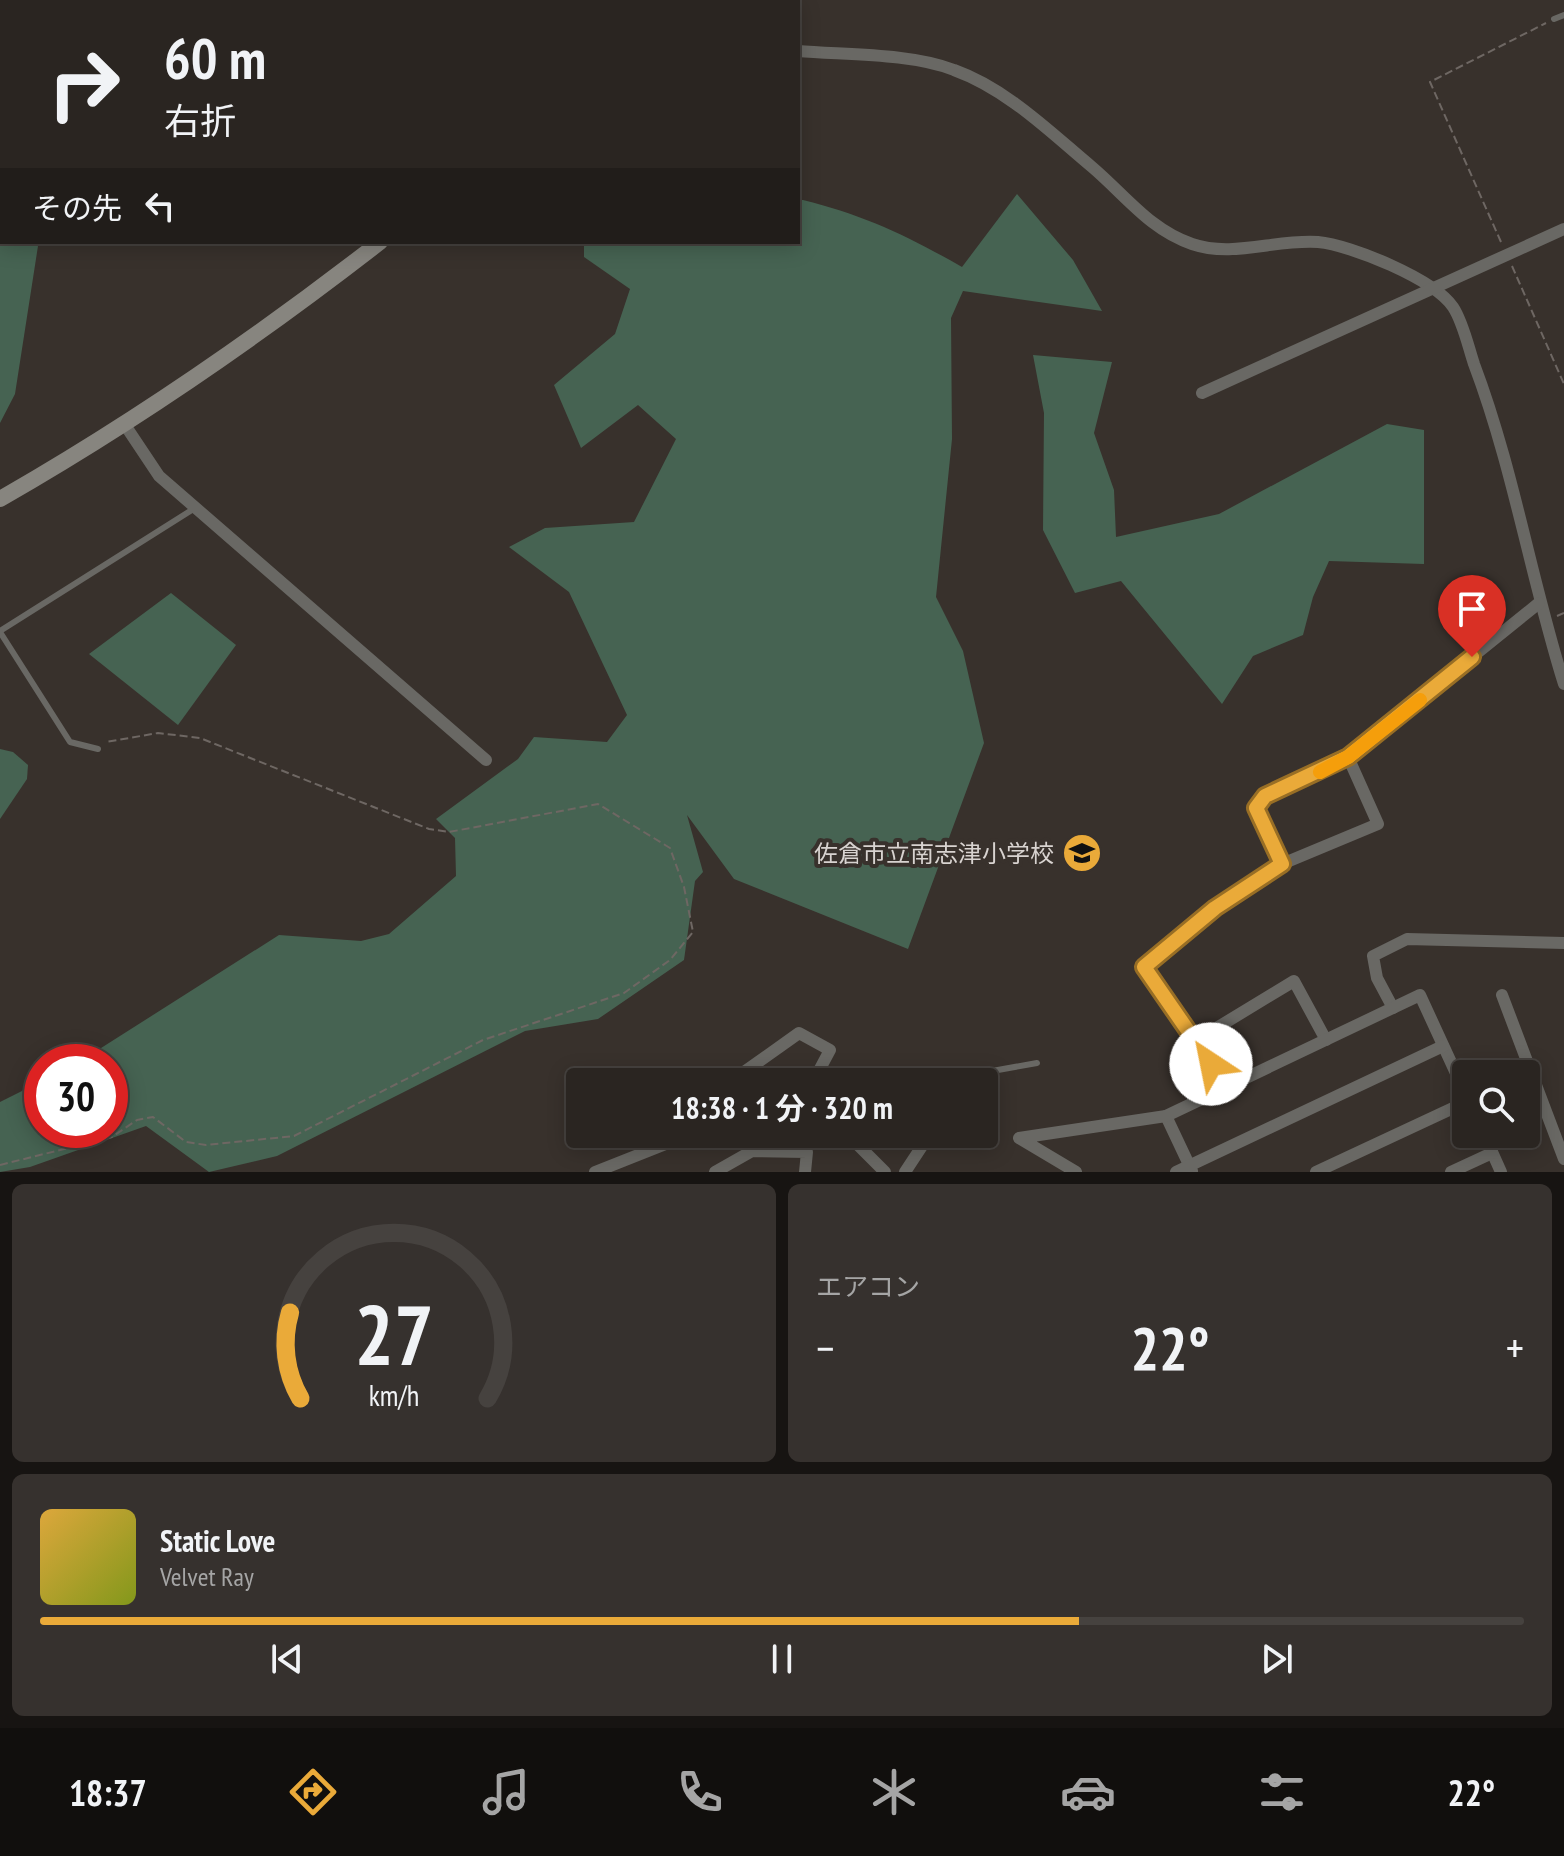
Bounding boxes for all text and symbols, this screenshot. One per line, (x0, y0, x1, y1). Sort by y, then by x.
text: 60 m (164, 22, 266, 94)
icon: right (32, 32, 136, 136)
text: 右折 (164, 97, 236, 144)
icon: left (138, 184, 182, 228)
text: その先 (32, 188, 122, 227)
pin (1438, 575, 1506, 657)
icon: arrive (1450, 587, 1494, 631)
school or university icon: 佐倉市立南志津小学校 (1061, 832, 1103, 874)
place label: 佐倉市立南志津小学校 (814, 838, 1054, 869)
position arrow (1169, 1022, 1253, 1106)
speed limit sign: 30 (24, 1044, 128, 1148)
map controls (1452, 1060, 1540, 1148)
button: search (1452, 1060, 1540, 1148)
text: 18:38 · 1 分 · 320 m (671, 1088, 893, 1127)
text: エアコン (816, 1270, 920, 1303)
text: 27 (354, 1280, 434, 1388)
text: 22° (1130, 1309, 1210, 1387)
text: − (816, 1319, 834, 1376)
text: + (1506, 1319, 1524, 1376)
text: km/h (369, 1377, 419, 1414)
text: Static Love (160, 1521, 275, 1560)
text: Velvet Ray (160, 1560, 254, 1593)
icon: previous (265, 1637, 309, 1681)
icon: pause (760, 1637, 804, 1681)
icon: next (1255, 1637, 1299, 1681)
icon: directions (285, 1764, 341, 1820)
icon: music (478, 1764, 534, 1820)
icon: phone (672, 1764, 728, 1820)
icon: climate (866, 1764, 922, 1820)
icon: car (1060, 1764, 1116, 1820)
icon: filters (1254, 1764, 1310, 1820)
text: 18:37 (69, 1769, 147, 1816)
text: 22° (1447, 1769, 1495, 1816)

